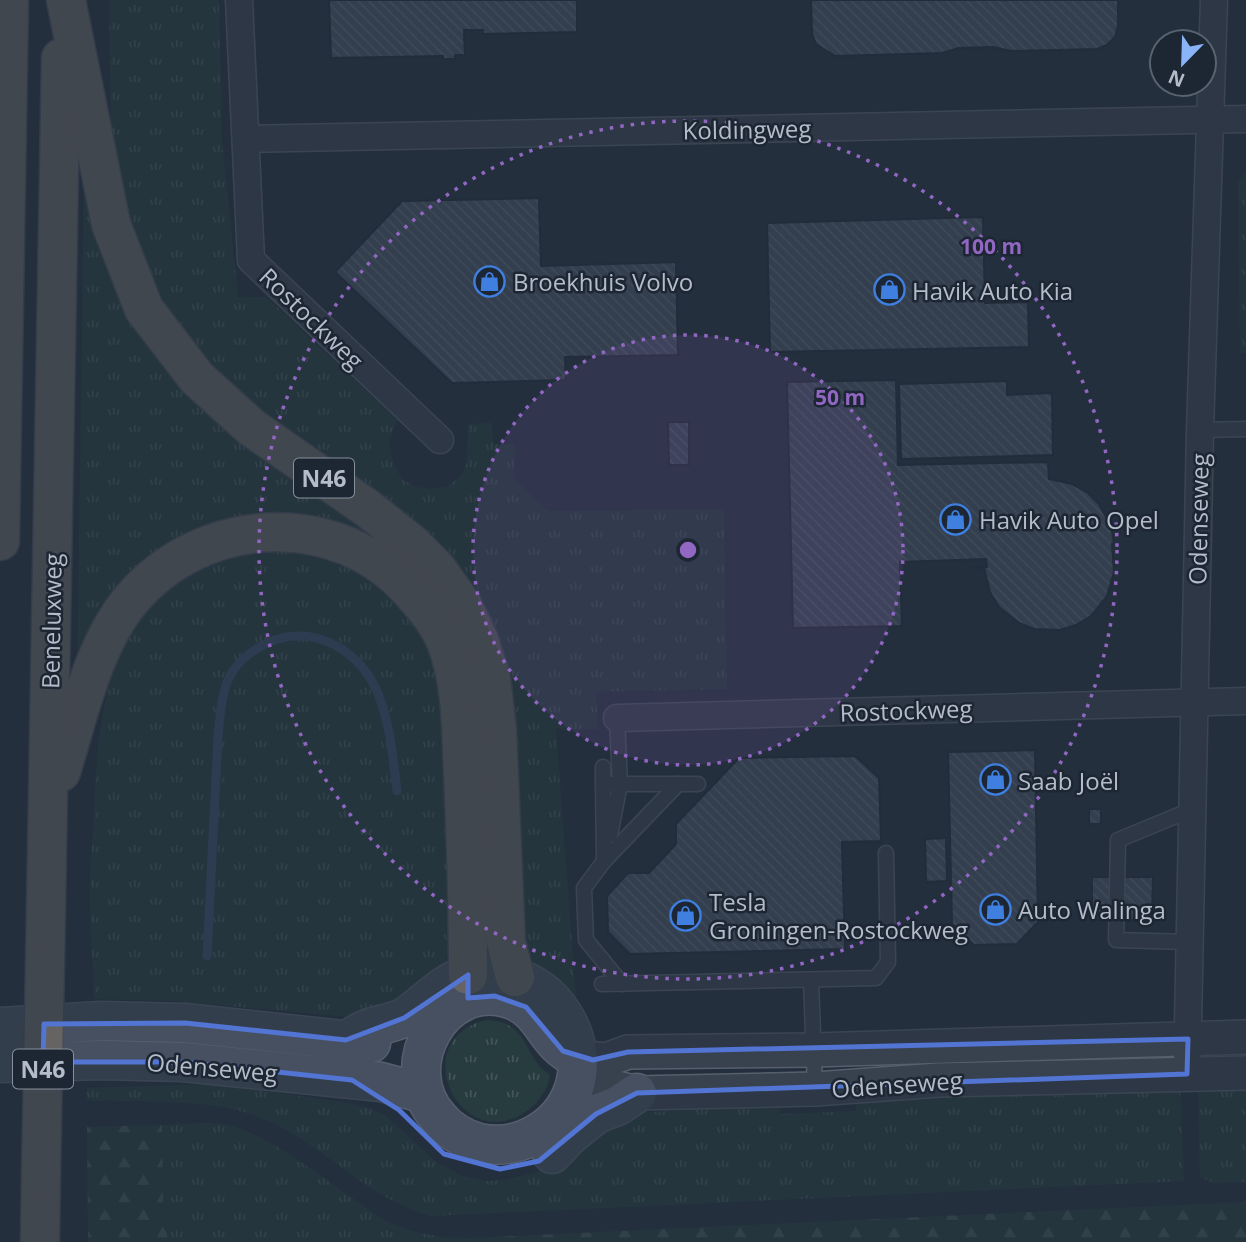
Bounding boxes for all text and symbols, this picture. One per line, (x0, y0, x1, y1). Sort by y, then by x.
north arrow (1148, 28, 1218, 98)
text: N (1164, 64, 1189, 94)
street label: Koldingweg (682, 111, 812, 147)
text: 100 m (960, 232, 1022, 260)
street label: Rostockweg (253, 260, 371, 376)
shop icon: Broekhuis Volvo (473, 264, 507, 298)
place label: Broekhuis Volvo (513, 265, 693, 298)
shop icon: Havik Auto Kia (872, 273, 906, 307)
place label: Havik Auto Kia (912, 274, 1073, 307)
text: 50 m (815, 383, 865, 411)
street label: Odenseweg (1180, 453, 1216, 585)
road number: N46 (294, 458, 354, 498)
shop icon: Havik Auto Opel (939, 502, 973, 536)
place label: Havik Auto Opel (979, 503, 1159, 536)
centre of rings (676, 538, 700, 562)
street label: Beneluxweg (33, 553, 69, 689)
street label: Rostockweg (839, 691, 973, 729)
shop icon: Saab Joël (978, 763, 1012, 797)
place label: Saab Joël (1018, 764, 1119, 797)
place label: Tesla Groningen-Rostockweg (709, 885, 968, 946)
shop icon: Auto Walinga (978, 892, 1012, 926)
place label: Auto Walinga (1018, 893, 1166, 926)
shop icon: Tesla Groningen-Rostockweg (669, 898, 703, 932)
street label: Odenseweg (145, 1045, 279, 1089)
road number: N46 (13, 1050, 73, 1088)
street label: Odenseweg (830, 1063, 964, 1105)

